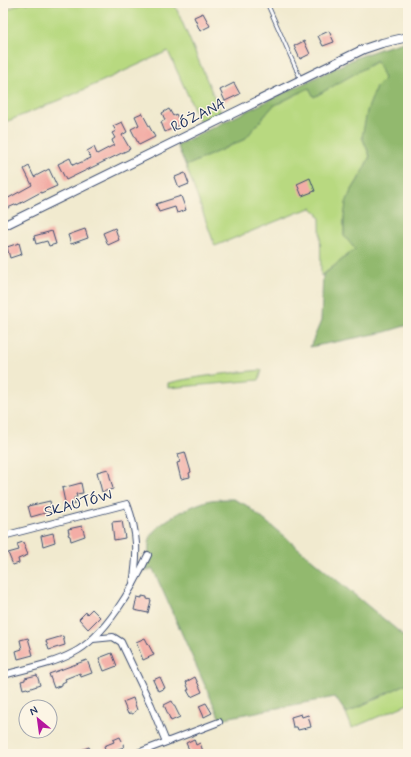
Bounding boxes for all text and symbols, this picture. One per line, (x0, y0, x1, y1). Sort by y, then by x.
street label: RÓŻANA (168, 94, 229, 138)
street label: SKAUTÓW (42, 485, 114, 523)
north arrow (18, 699, 58, 739)
text: N (27, 703, 40, 719)

